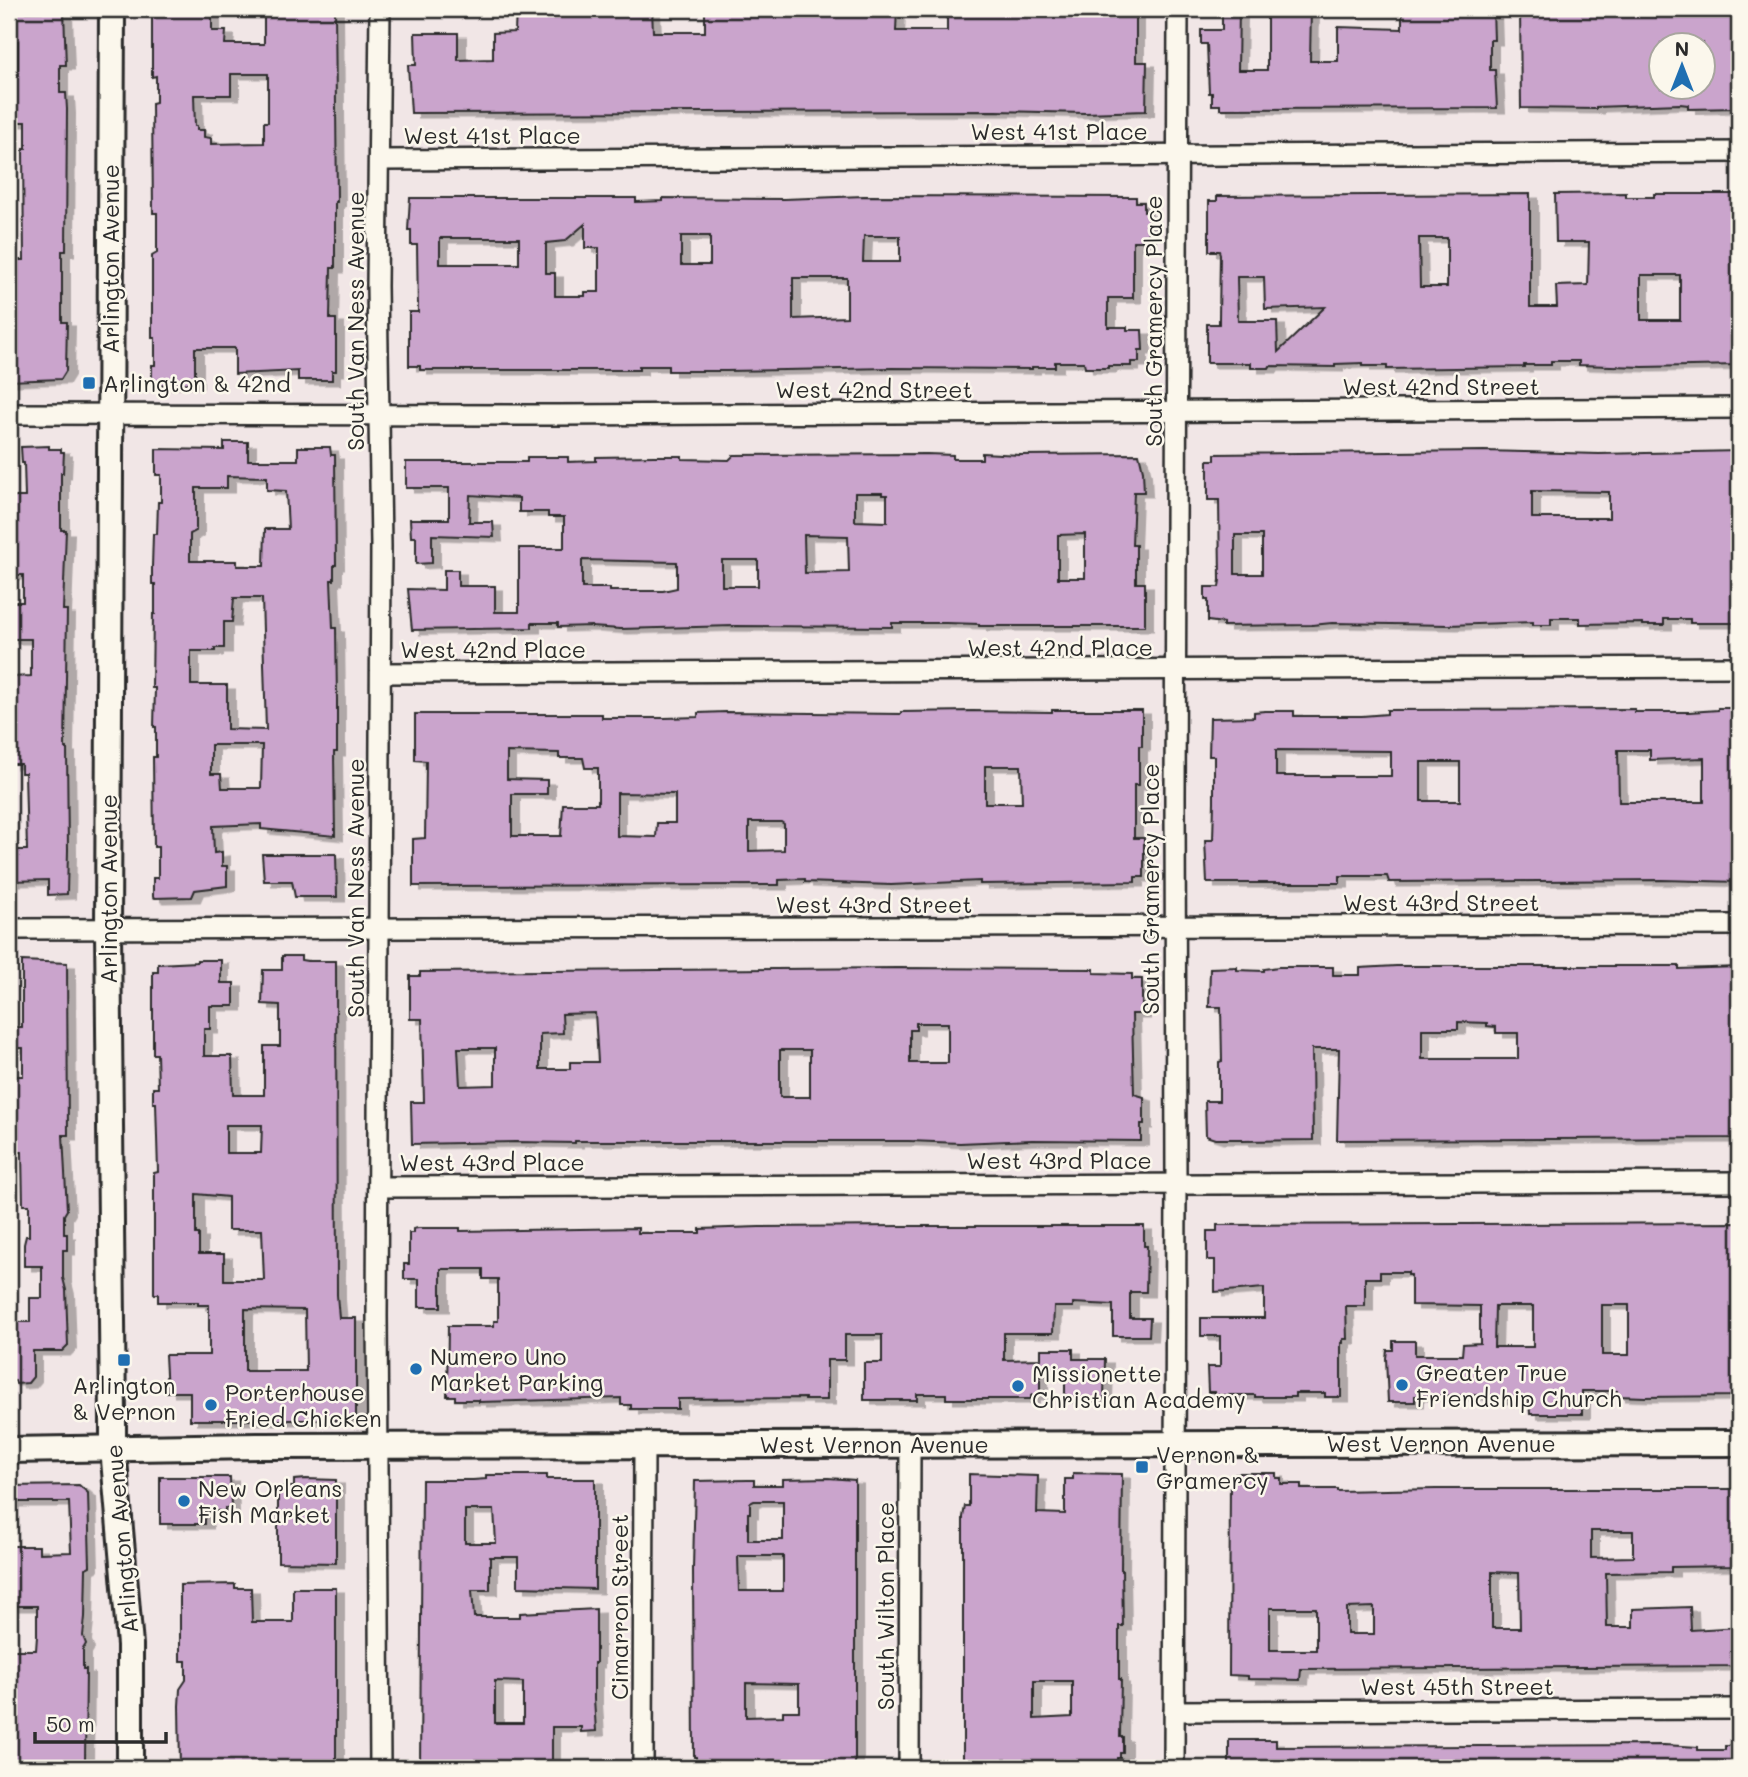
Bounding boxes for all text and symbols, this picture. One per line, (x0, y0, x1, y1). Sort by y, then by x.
north arrow (1646, 32, 1716, 102)
text: N (1675, 36, 1689, 61)
street label: West 41st Place (970, 116, 1148, 146)
street label: West 41st Place (403, 120, 581, 150)
street label: Arlington Avenue (95, 164, 125, 354)
street label: South Van Ness Avenue (340, 191, 370, 451)
street label: South Gramercy Place (1138, 195, 1168, 447)
place label: Arlington & 42nd (103, 368, 291, 398)
street label: West 42nd Street (1342, 371, 1540, 401)
street label: West 42nd Street (775, 374, 973, 404)
marker: Arlington & 42nd (81, 375, 97, 391)
street label: West 42nd Place (967, 632, 1153, 662)
street label: West 42nd Place (400, 634, 586, 664)
street label: South Van Ness Avenue (340, 758, 370, 1018)
street label: South Gramercy Place (1135, 763, 1165, 1015)
street label: Arlington Avenue (93, 794, 123, 984)
street label: West 43rd Street (1343, 887, 1539, 917)
street label: West 43rd Street (776, 889, 972, 919)
street label: West 43rd Place (966, 1145, 1152, 1175)
street label: West 43rd Place (399, 1147, 585, 1177)
place label: Numero Uno Market Parking (430, 1341, 603, 1397)
marker: Arlington & Vernon (116, 1352, 132, 1368)
place label: Greater True Friendship Church (1416, 1357, 1622, 1413)
place label: Missionette Christian Academy (1032, 1358, 1246, 1414)
marker: Numero Uno Market Parking (408, 1361, 424, 1377)
place label: Arlington & Vernon (72, 1370, 176, 1426)
place label: Porterhouse Fried Chicken (225, 1377, 382, 1433)
marker: Greater True Friendship Church (1394, 1377, 1410, 1393)
marker: Missionette Christian Academy (1010, 1378, 1026, 1394)
marker: Porterhouse Fried Chicken (203, 1397, 219, 1413)
street label: West Vernon Avenue (1326, 1428, 1556, 1458)
street label: West Vernon Avenue (759, 1429, 989, 1459)
place label: Vernon & Gramercy (1156, 1439, 1269, 1495)
street label: Arlington Avenue (98, 1443, 144, 1635)
marker: Vernon & Gramercy (1134, 1459, 1150, 1475)
place label: New Orleans Fish Market (198, 1473, 342, 1529)
marker: New Orleans Fish Market (176, 1493, 192, 1509)
street label: South Wilton Place (870, 1502, 900, 1710)
street label: Cimarron Street (604, 1514, 634, 1700)
street label: West 45th Street (1360, 1671, 1554, 1701)
scale bar (35, 1700, 166, 1744)
text: 50 m (46, 1710, 95, 1737)

